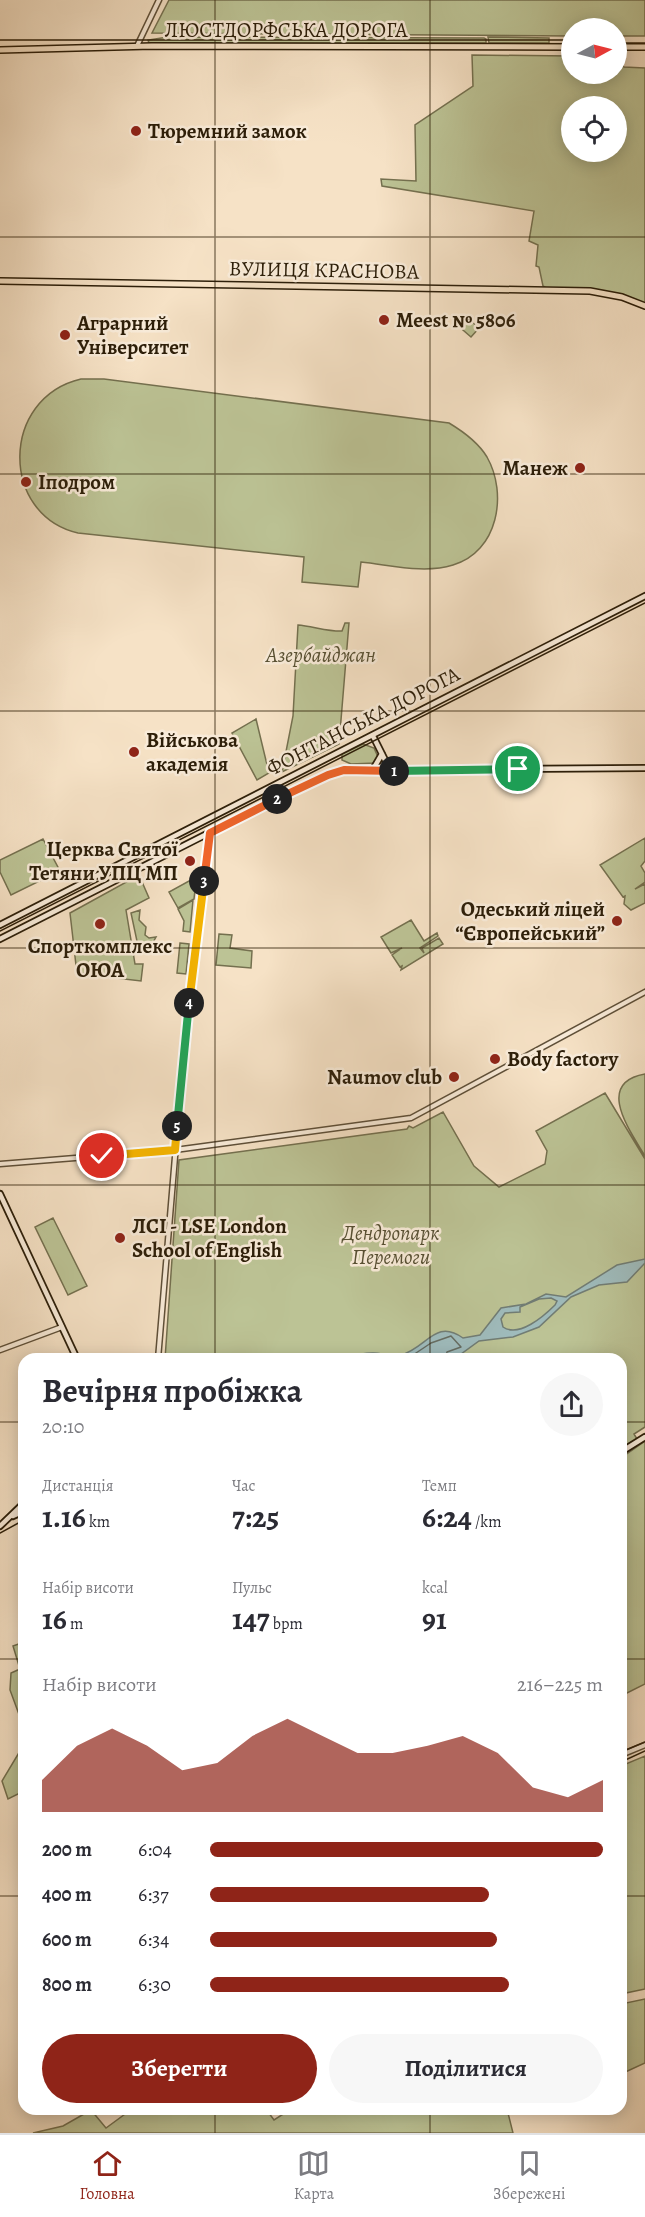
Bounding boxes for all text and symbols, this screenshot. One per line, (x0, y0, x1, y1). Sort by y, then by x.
street label: ЛЮСТДОРФСЬКА ДОРОГА (165, 16, 408, 44)
north arrow (561, 18, 627, 84)
map controls (561, 18, 627, 162)
button: locate (561, 96, 627, 162)
place label: Тюремний замок (148, 117, 307, 145)
marker: Тюремний замок (129, 124, 143, 138)
street label: ВУЛИЦЯ КРАСНОВА (229, 254, 420, 286)
place label: Meest № 5806 (396, 306, 516, 334)
place label: Аграрний Університет (76, 309, 189, 361)
marker: Meest № 5806 (377, 313, 391, 327)
marker: Аграрний Університет (58, 328, 72, 342)
place label: Манеж (502, 454, 568, 482)
marker: Манеж (573, 461, 587, 475)
place label: Іподром (38, 468, 115, 496)
marker: Іподром (19, 475, 33, 489)
park label: Азербайджан (265, 641, 376, 669)
street label: ФОНТАНСЬКА ДОРОГА (262, 660, 465, 782)
place label: Військова академія (146, 726, 238, 778)
pin (492, 743, 543, 794)
marker: Військова академія (127, 745, 141, 759)
icon: arrive (501, 752, 534, 785)
pin: 1 (379, 756, 409, 786)
text: 1 (391, 760, 397, 782)
pin: 2 (262, 784, 292, 814)
text: 2 (273, 788, 281, 810)
place label: Церква Святої Тетяни УПЦ МП (29, 835, 179, 887)
marker: Церква Святої Тетяни УПЦ МП (183, 854, 197, 868)
pin: 3 (189, 866, 219, 896)
text: 3 (201, 870, 207, 892)
place label: Одеський ліцей “Європейський” (455, 895, 605, 947)
marker: Одеський ліцей “Європейський” (610, 914, 624, 928)
marker: Спорткомплекс ОЮА (93, 917, 107, 931)
place label: Спорткомплекс ОЮА (28, 932, 172, 984)
pin: 4 (174, 988, 204, 1018)
text: 4 (185, 992, 193, 1014)
place label: Body factory (507, 1045, 620, 1073)
marker: Body factory (488, 1052, 502, 1066)
place label: Naumov club (327, 1063, 442, 1091)
marker: Naumov club (447, 1070, 461, 1084)
pin: 5 (162, 1111, 192, 1141)
text: 5 (174, 1115, 180, 1137)
pin (76, 1130, 127, 1181)
icon: check (85, 1139, 118, 1172)
place label: ЛСІ - LSE London School of English (132, 1212, 287, 1264)
park label: Дендропарк Перемоги (340, 1219, 440, 1271)
marker: ЛСІ - LSE London School of English (113, 1231, 127, 1245)
text: Вечірня пробіжка (42, 1368, 302, 1413)
button: share (540, 1373, 603, 1436)
text: 20:10 (42, 1413, 84, 1440)
text: Дистанція (42, 1475, 113, 1497)
text: Час (232, 1475, 256, 1497)
text: Темп (422, 1475, 457, 1497)
text: 1.16 (42, 1497, 86, 1537)
text: 7:25 (232, 1497, 279, 1537)
text: 6:24 (422, 1497, 472, 1537)
text: km (86, 1511, 110, 1533)
text: /km (472, 1511, 501, 1533)
text: Набір висоти (42, 1577, 134, 1599)
text: Пульс (232, 1577, 272, 1599)
text: kcal (422, 1577, 448, 1599)
text: 16 (42, 1599, 67, 1639)
text: 147 (232, 1599, 270, 1639)
text: 91 (422, 1599, 447, 1639)
text: m (67, 1613, 83, 1635)
text: bpm (270, 1613, 303, 1635)
text: Набір висоти (42, 1671, 157, 1698)
text: 216–225 m (517, 1671, 603, 1698)
text: 200 m (42, 1836, 92, 1863)
text: 6:04 (138, 1836, 172, 1863)
text: 400 m (42, 1881, 92, 1908)
text: 6:37 (138, 1881, 169, 1908)
text: 600 m (42, 1926, 92, 1953)
text: 6:34 (138, 1926, 169, 1953)
text: 800 m (42, 1971, 92, 1998)
text: 6:30 (138, 1971, 171, 1998)
button: Зберегти (42, 2034, 317, 2103)
button: Поділитися (329, 2034, 603, 2103)
tab: Головна (80, 2147, 135, 2205)
tab: Карта (294, 2147, 334, 2205)
tab: Збережені (493, 2147, 565, 2205)

